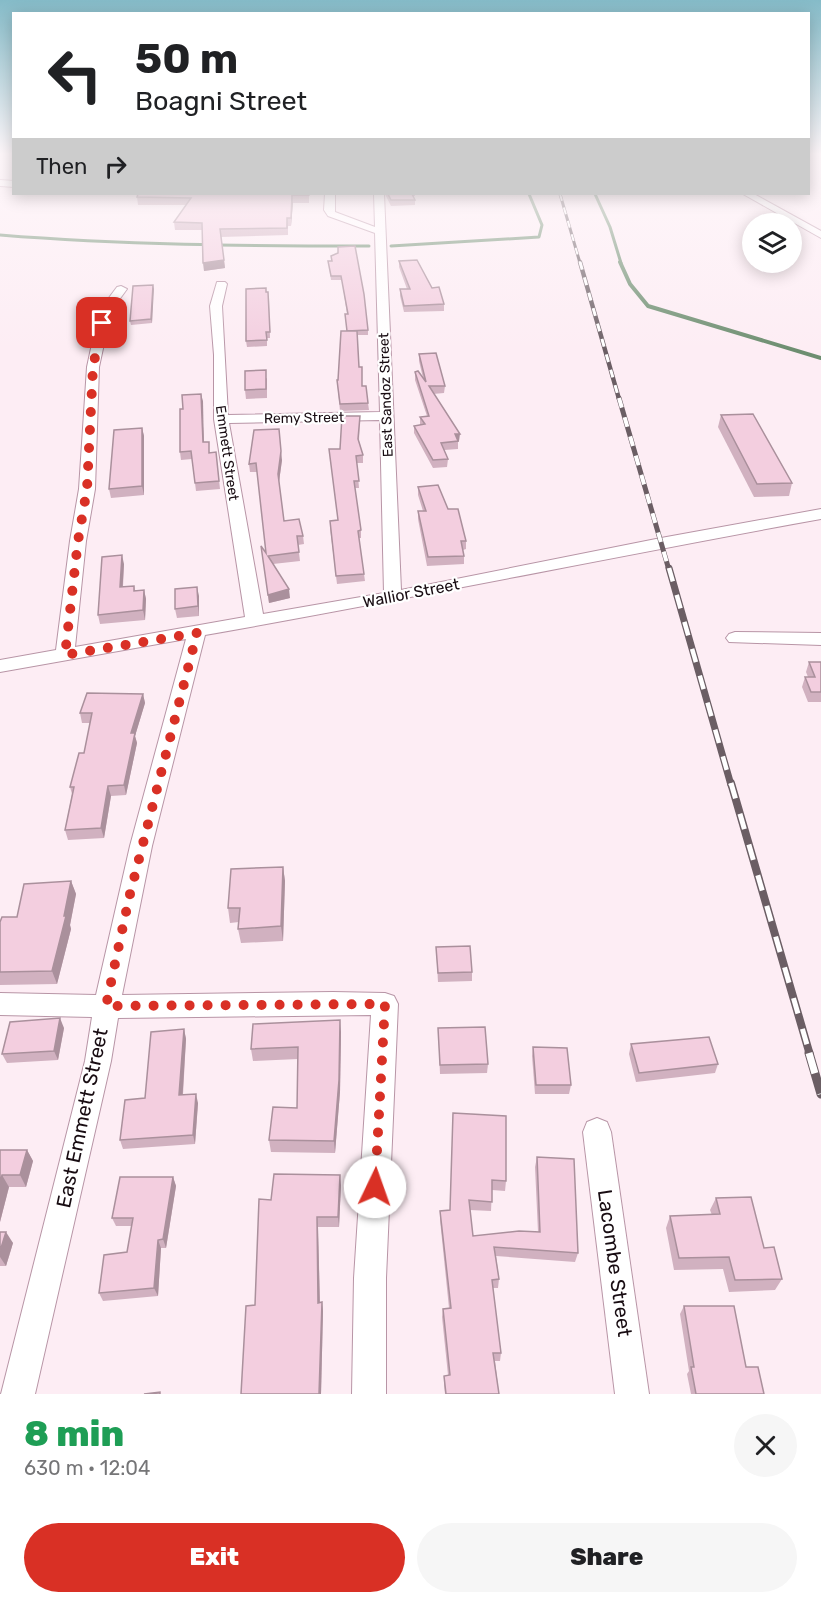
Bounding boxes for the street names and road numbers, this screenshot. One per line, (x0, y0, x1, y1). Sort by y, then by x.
street label: East Sandoz Street (375, 332, 397, 458)
street label: Emmett Street (212, 404, 242, 502)
street label: Remy Street (264, 409, 345, 427)
street label: Wallior Street (361, 574, 461, 612)
street label: East Emmett Street (51, 1026, 113, 1210)
street label: Lacombe Street (593, 1188, 637, 1338)

